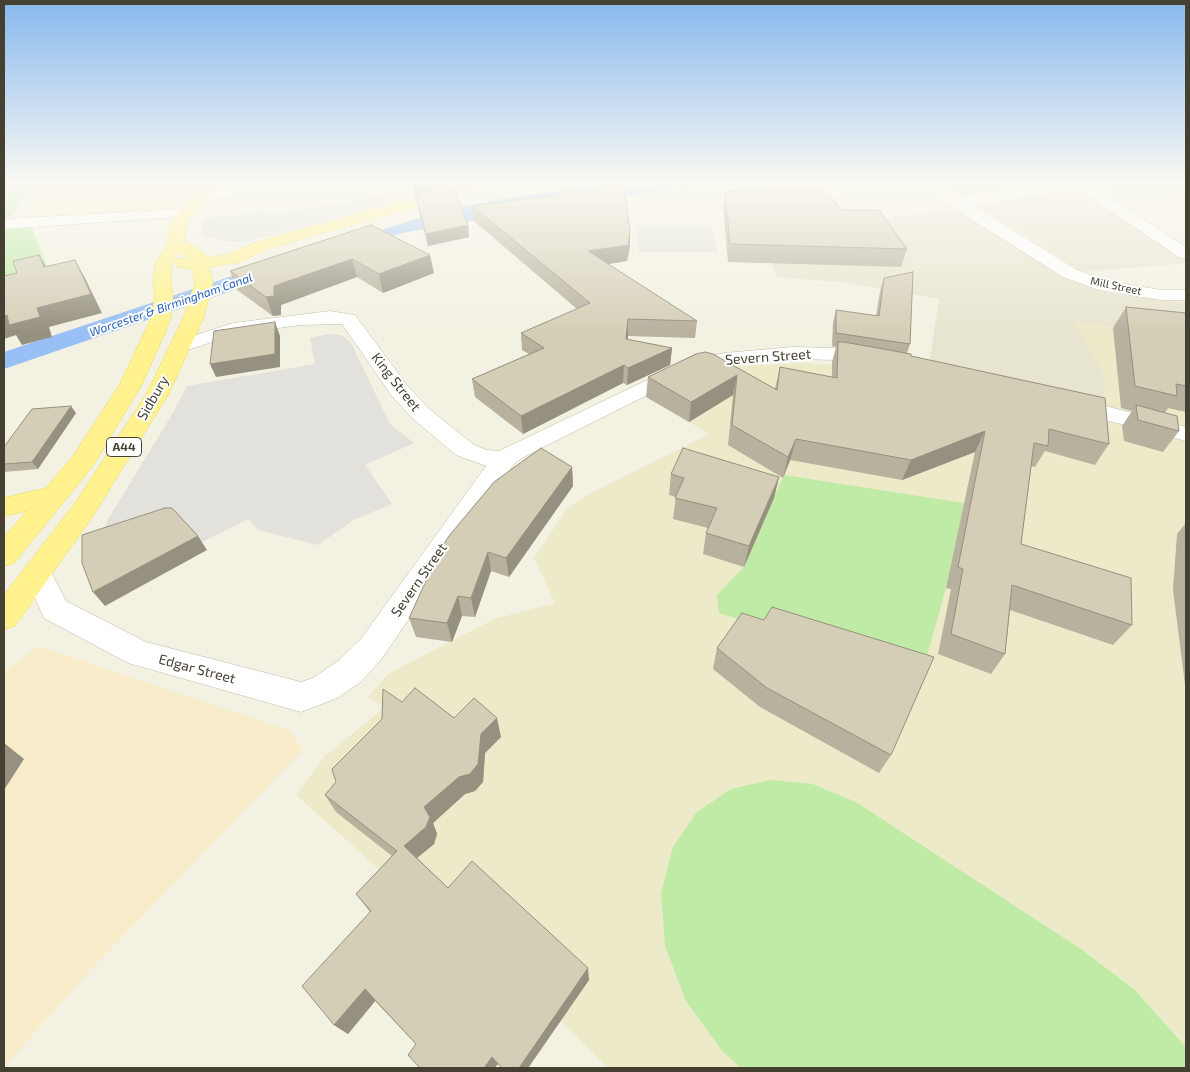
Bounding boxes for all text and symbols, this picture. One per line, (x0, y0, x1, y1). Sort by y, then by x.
water label: Worcester & Birmingham Canal (88, 270, 254, 340)
street label: Mill Street (1089, 274, 1143, 298)
street label: Severn Street (725, 346, 811, 368)
street label: King Street (368, 349, 424, 415)
street label: Sidbury (134, 373, 172, 423)
road number: A44 (106, 438, 142, 457)
street label: Severn Street (387, 540, 451, 620)
street label: Edgar Street (157, 651, 237, 687)

